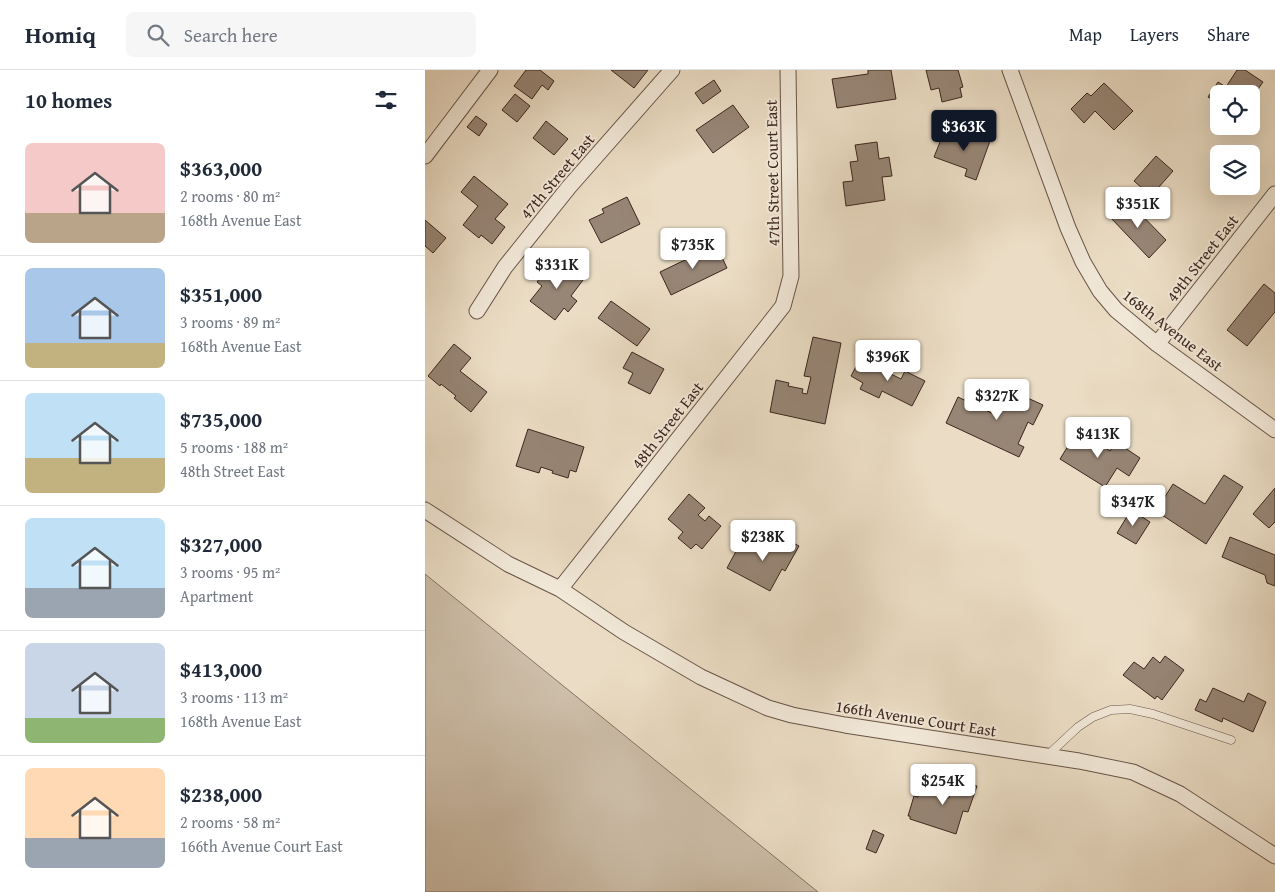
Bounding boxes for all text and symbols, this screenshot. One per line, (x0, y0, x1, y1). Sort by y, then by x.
search box (126, 12, 476, 57)
text: Homiq (25, 17, 96, 52)
icon: search (144, 21, 172, 49)
text: Search here (184, 21, 278, 49)
text: Map (1069, 21, 1102, 48)
text: Layers (1130, 21, 1179, 48)
text: Share (1207, 21, 1250, 48)
text: 10 homes (25, 85, 112, 116)
map controls (1210, 85, 1260, 195)
button: locate (1210, 85, 1260, 135)
icon: filters (372, 86, 400, 114)
street label: 47th Street Court East (759, 99, 785, 246)
pin: $363K (929, 109, 999, 152)
text: $363K (942, 114, 986, 138)
street label: 47th Street East (514, 128, 600, 224)
button: layers (1210, 145, 1260, 195)
text: $363,000 (180, 153, 262, 184)
icon: home (65, 163, 125, 223)
text: 2 rooms · 80 m² (180, 184, 280, 208)
pin: $351K (1103, 186, 1173, 229)
text: $351K (1116, 191, 1160, 215)
text: 168th Avenue East (180, 208, 302, 232)
street label: 49th Street East (1160, 209, 1244, 307)
pin: $735K (658, 228, 728, 270)
text: $735K (671, 232, 715, 256)
pin: $331K (522, 248, 592, 290)
text: $331K (535, 252, 579, 276)
text: $351,000 (180, 279, 262, 310)
street label: 168th Avenue East (1118, 283, 1229, 377)
icon: home (65, 288, 125, 348)
text: 3 rooms · 89 m² (180, 310, 280, 334)
text: 168th Avenue East (180, 334, 302, 358)
pin: $396K (853, 340, 923, 382)
text: $396K (866, 344, 910, 368)
street label: 48th Street East (625, 376, 709, 474)
pin: $327K (962, 378, 1032, 421)
text: $327K (975, 383, 1019, 407)
text: $735,000 (180, 404, 262, 435)
icon: home (65, 413, 125, 473)
pin: $413K (1063, 416, 1133, 459)
text: $413K (1076, 421, 1120, 445)
text: 5 rooms · 188 m² (180, 435, 288, 459)
text: 48th Street East (180, 459, 285, 483)
pin: $347K (1098, 484, 1168, 527)
text: $347K (1111, 489, 1155, 513)
pin: $238K (728, 520, 798, 562)
text: $238K (741, 524, 785, 548)
text: $327,000 (180, 529, 262, 560)
icon: home (65, 538, 125, 598)
text: 3 rooms · 95 m² (180, 560, 280, 584)
text: Apartment (180, 584, 253, 608)
text: $413,000 (180, 654, 262, 685)
icon: home (65, 663, 125, 723)
text: 3 rooms · 113 m² (180, 685, 288, 709)
street label: 166th Avenue Court East (834, 693, 999, 743)
text: 168th Avenue East (180, 709, 302, 733)
pin: $254K (908, 764, 978, 806)
text: $254K (921, 768, 965, 792)
text: $238,000 (180, 779, 262, 810)
icon: home (65, 788, 125, 848)
text: 2 rooms · 58 m² (180, 810, 280, 834)
text: 166th Avenue Court East (180, 834, 343, 858)

